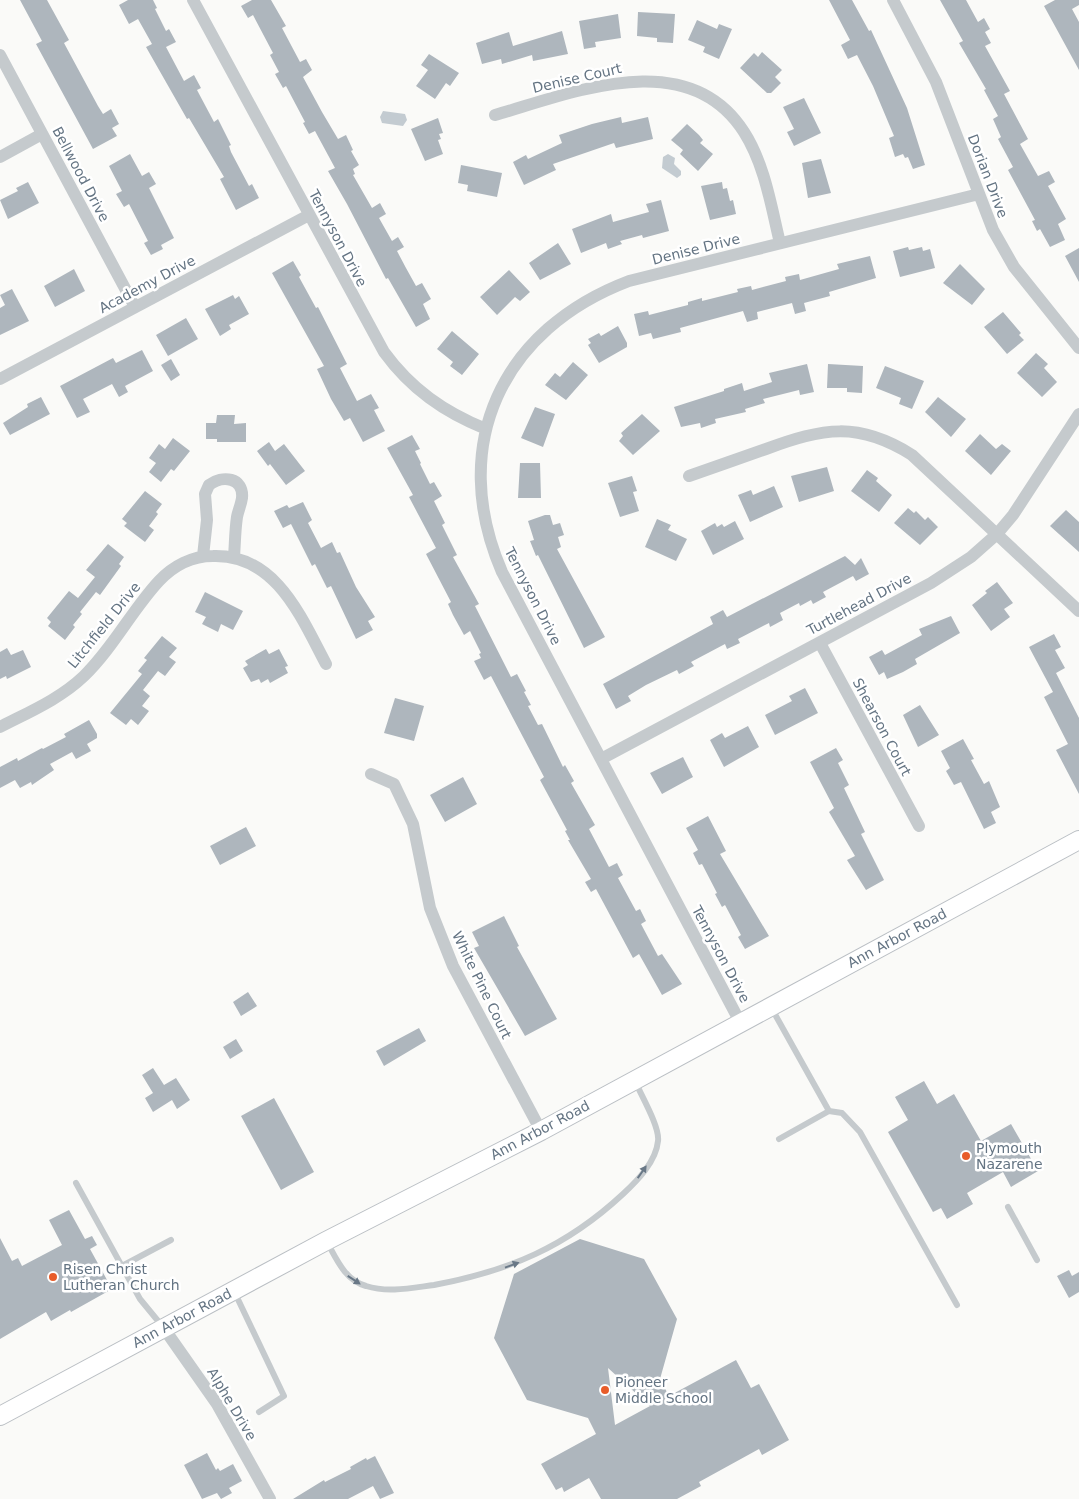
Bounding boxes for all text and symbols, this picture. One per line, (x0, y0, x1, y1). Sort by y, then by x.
street label: Denise Court (531, 60, 624, 96)
street label: Bellwood Drive (49, 124, 113, 224)
street label: Dorian Drive (965, 132, 1011, 220)
street label: Tennyson Drive (305, 186, 370, 289)
street label: Denise Drive (650, 230, 742, 268)
street label: Academy Drive (96, 252, 198, 316)
street label: Tennyson Drive (501, 544, 564, 647)
street label: Turtlehead Drive (803, 570, 914, 639)
street label: Litchfield Drive (65, 579, 143, 671)
street label: Shearson Court (850, 675, 915, 779)
street label: Tennyson Drive (688, 902, 753, 1005)
street label: Ann Arbor Road (845, 905, 949, 971)
street label: White Pine Court (449, 929, 515, 1042)
street label: Ann Arbor Road (488, 1097, 592, 1163)
place label: Plymouth Nazarene (976, 1140, 1043, 1172)
marker: Plymouth Nazarene (960, 1150, 972, 1162)
one-way arrow (637, 1166, 647, 1179)
place label: Risen Christ Lutheran Church (63, 1261, 180, 1293)
one-way arrow (504, 1261, 519, 1268)
marker: Risen Christ Lutheran Church (47, 1271, 59, 1283)
one-way arrow (347, 1275, 361, 1284)
street label: Ann Arbor Road (130, 1285, 234, 1351)
street label: Alphe Drive (204, 1365, 260, 1443)
place label: Pioneer Middle School (615, 1374, 712, 1406)
marker: Pioneer Middle School (599, 1384, 611, 1396)

